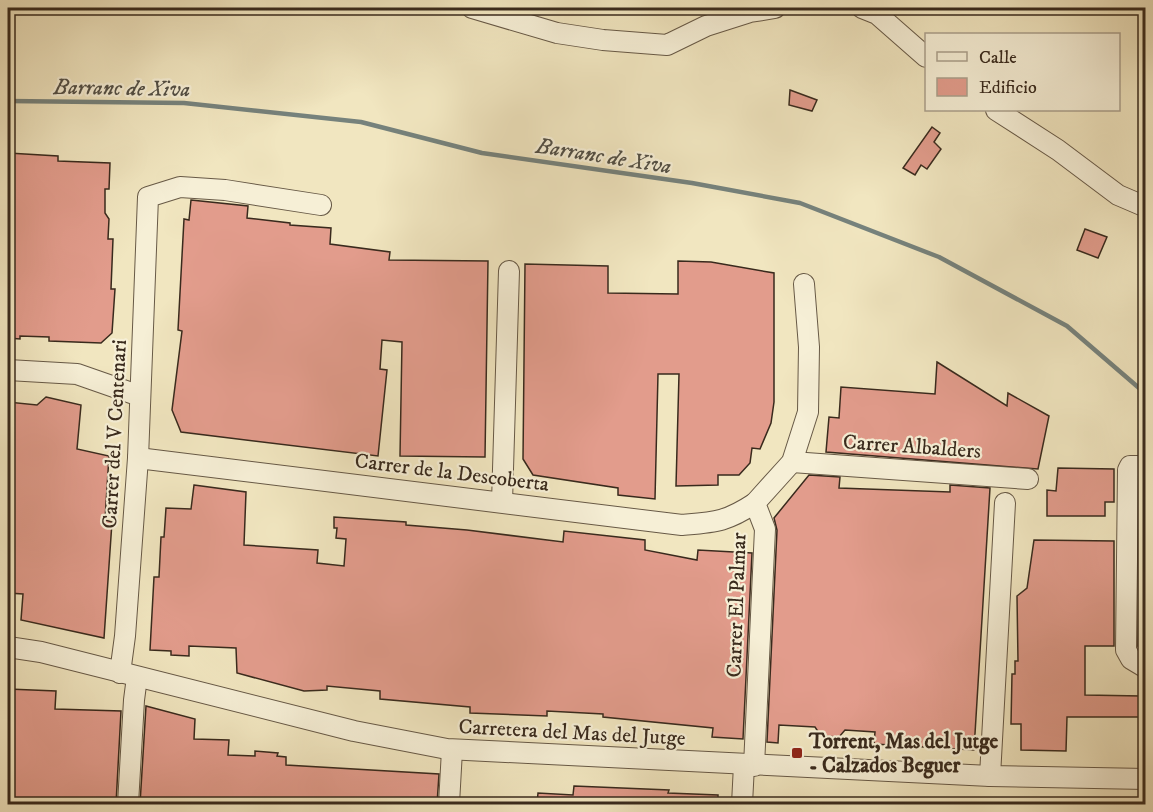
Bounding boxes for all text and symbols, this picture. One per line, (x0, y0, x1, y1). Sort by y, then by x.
legend (925, 33, 1120, 111)
text: Calle (979, 47, 1017, 69)
water label: Barranc de Xiva (52, 74, 190, 103)
text: Edificio (979, 77, 1037, 99)
water label: Barranc de Xiva (533, 132, 673, 180)
street label: Carrer del V Centenari (97, 339, 133, 529)
street label: Carrer Albalders (842, 429, 982, 465)
street label: Carrer de la Descoberta (353, 448, 551, 498)
street label: Carrer El Palmar (721, 532, 753, 678)
street label: Carretera del Mas del Jutge (458, 714, 686, 752)
place label: Torrent, Mas del Jutge - Calzados Beguer (808, 729, 999, 779)
marker: Torrent, Mas del Jutge - Calzados Beguer (790, 746, 804, 760)

